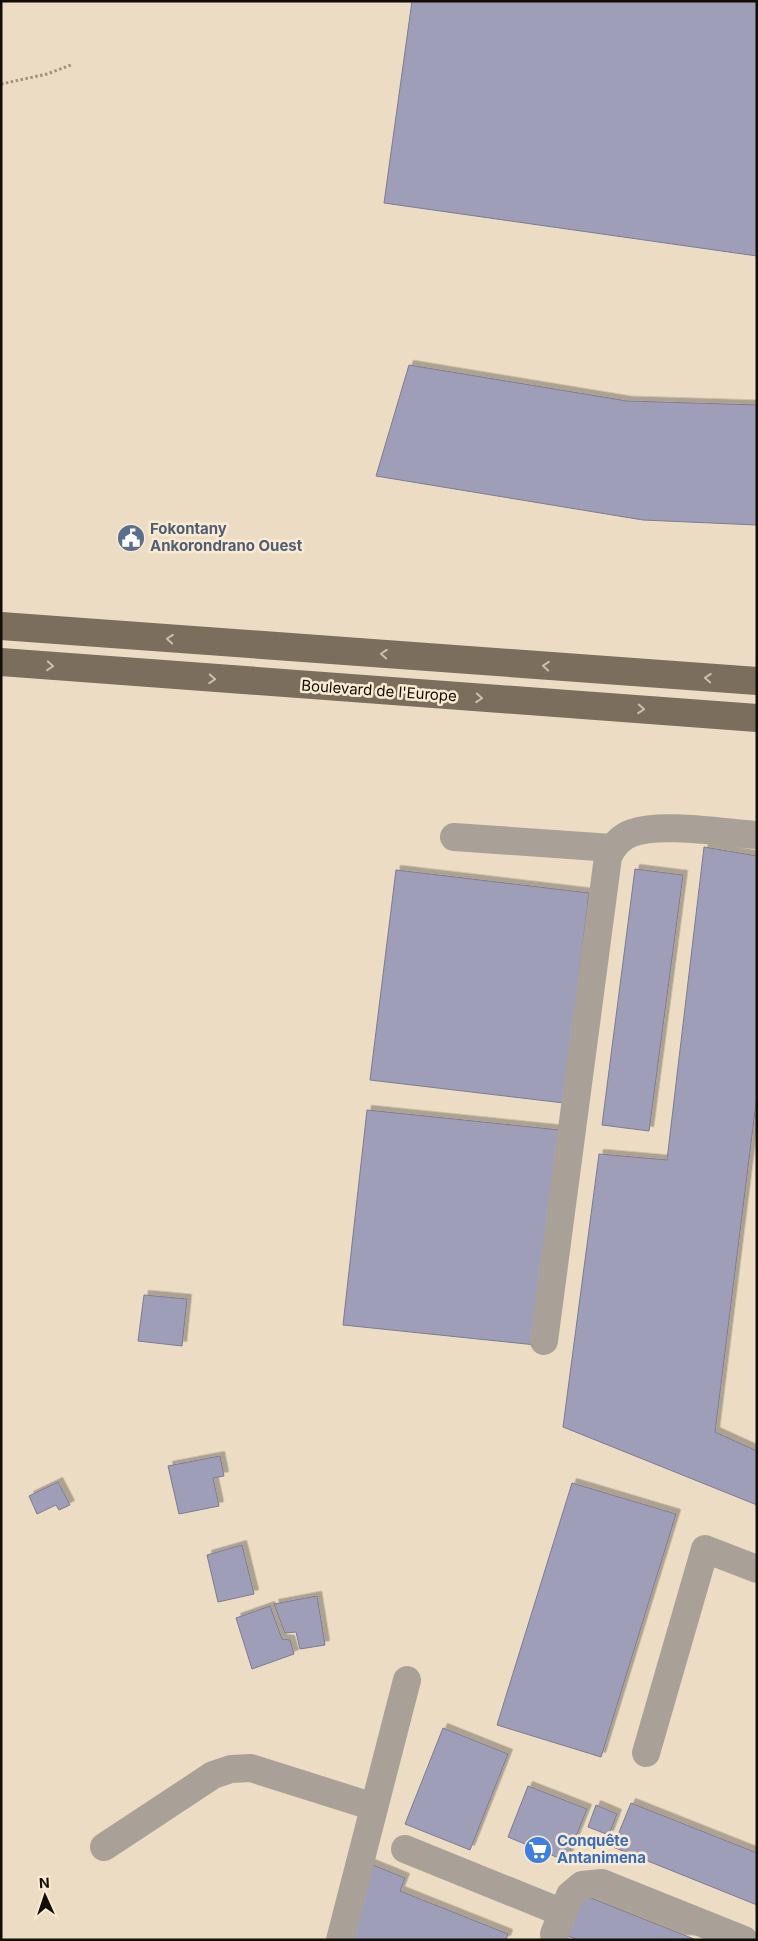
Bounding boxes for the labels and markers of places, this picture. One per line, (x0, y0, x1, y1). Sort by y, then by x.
place label: Fokontany Ankorondrano Ouest (150, 519, 303, 555)
public building icon: Fokontany Ankorondrano Ouest (116, 523, 146, 553)
place label: Conquête Antanimena (557, 1831, 646, 1867)
supermarket icon: Conquête Antanimena (523, 1835, 553, 1865)

